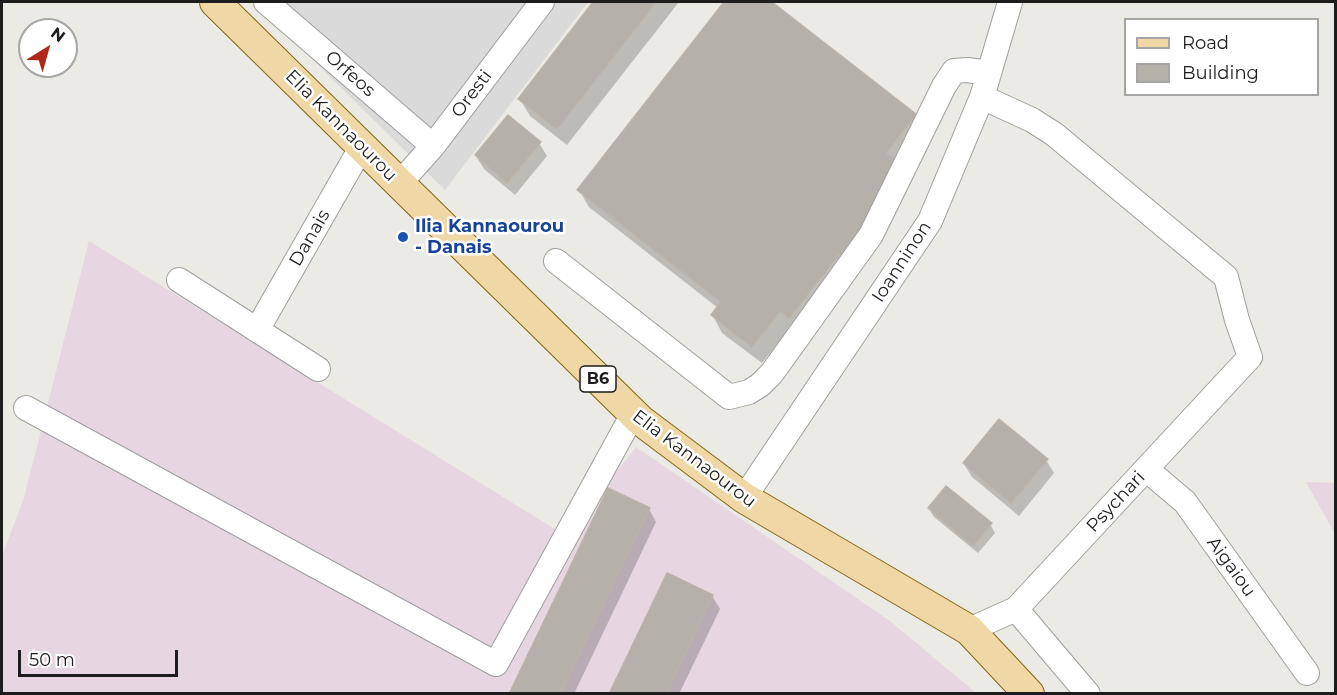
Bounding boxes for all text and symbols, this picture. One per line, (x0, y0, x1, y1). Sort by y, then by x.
north arrow (18, 18, 78, 78)
legend (1124, 18, 1319, 96)
text: N (47, 23, 69, 46)
text: Road (1182, 32, 1229, 54)
street label: Orfeos (321, 46, 379, 102)
text: Building (1182, 62, 1259, 84)
street label: Elia Kannaourou (281, 66, 401, 186)
street label: Oresti (447, 66, 497, 122)
street label: Danais (285, 206, 335, 270)
place label: Ilia Kannaourou - Danais (415, 216, 564, 258)
street label: Ioanninon (868, 218, 936, 306)
marker: Ilia Kannaourou - Danais (396, 230, 410, 244)
road number: B6 (580, 366, 616, 392)
street label: Elia Kannaourou (628, 406, 760, 512)
street label: Psychari (1082, 467, 1150, 537)
street label: Aigaiou (1202, 533, 1260, 601)
scale bar (21, 638, 182, 676)
text: 50 m (29, 649, 75, 671)

